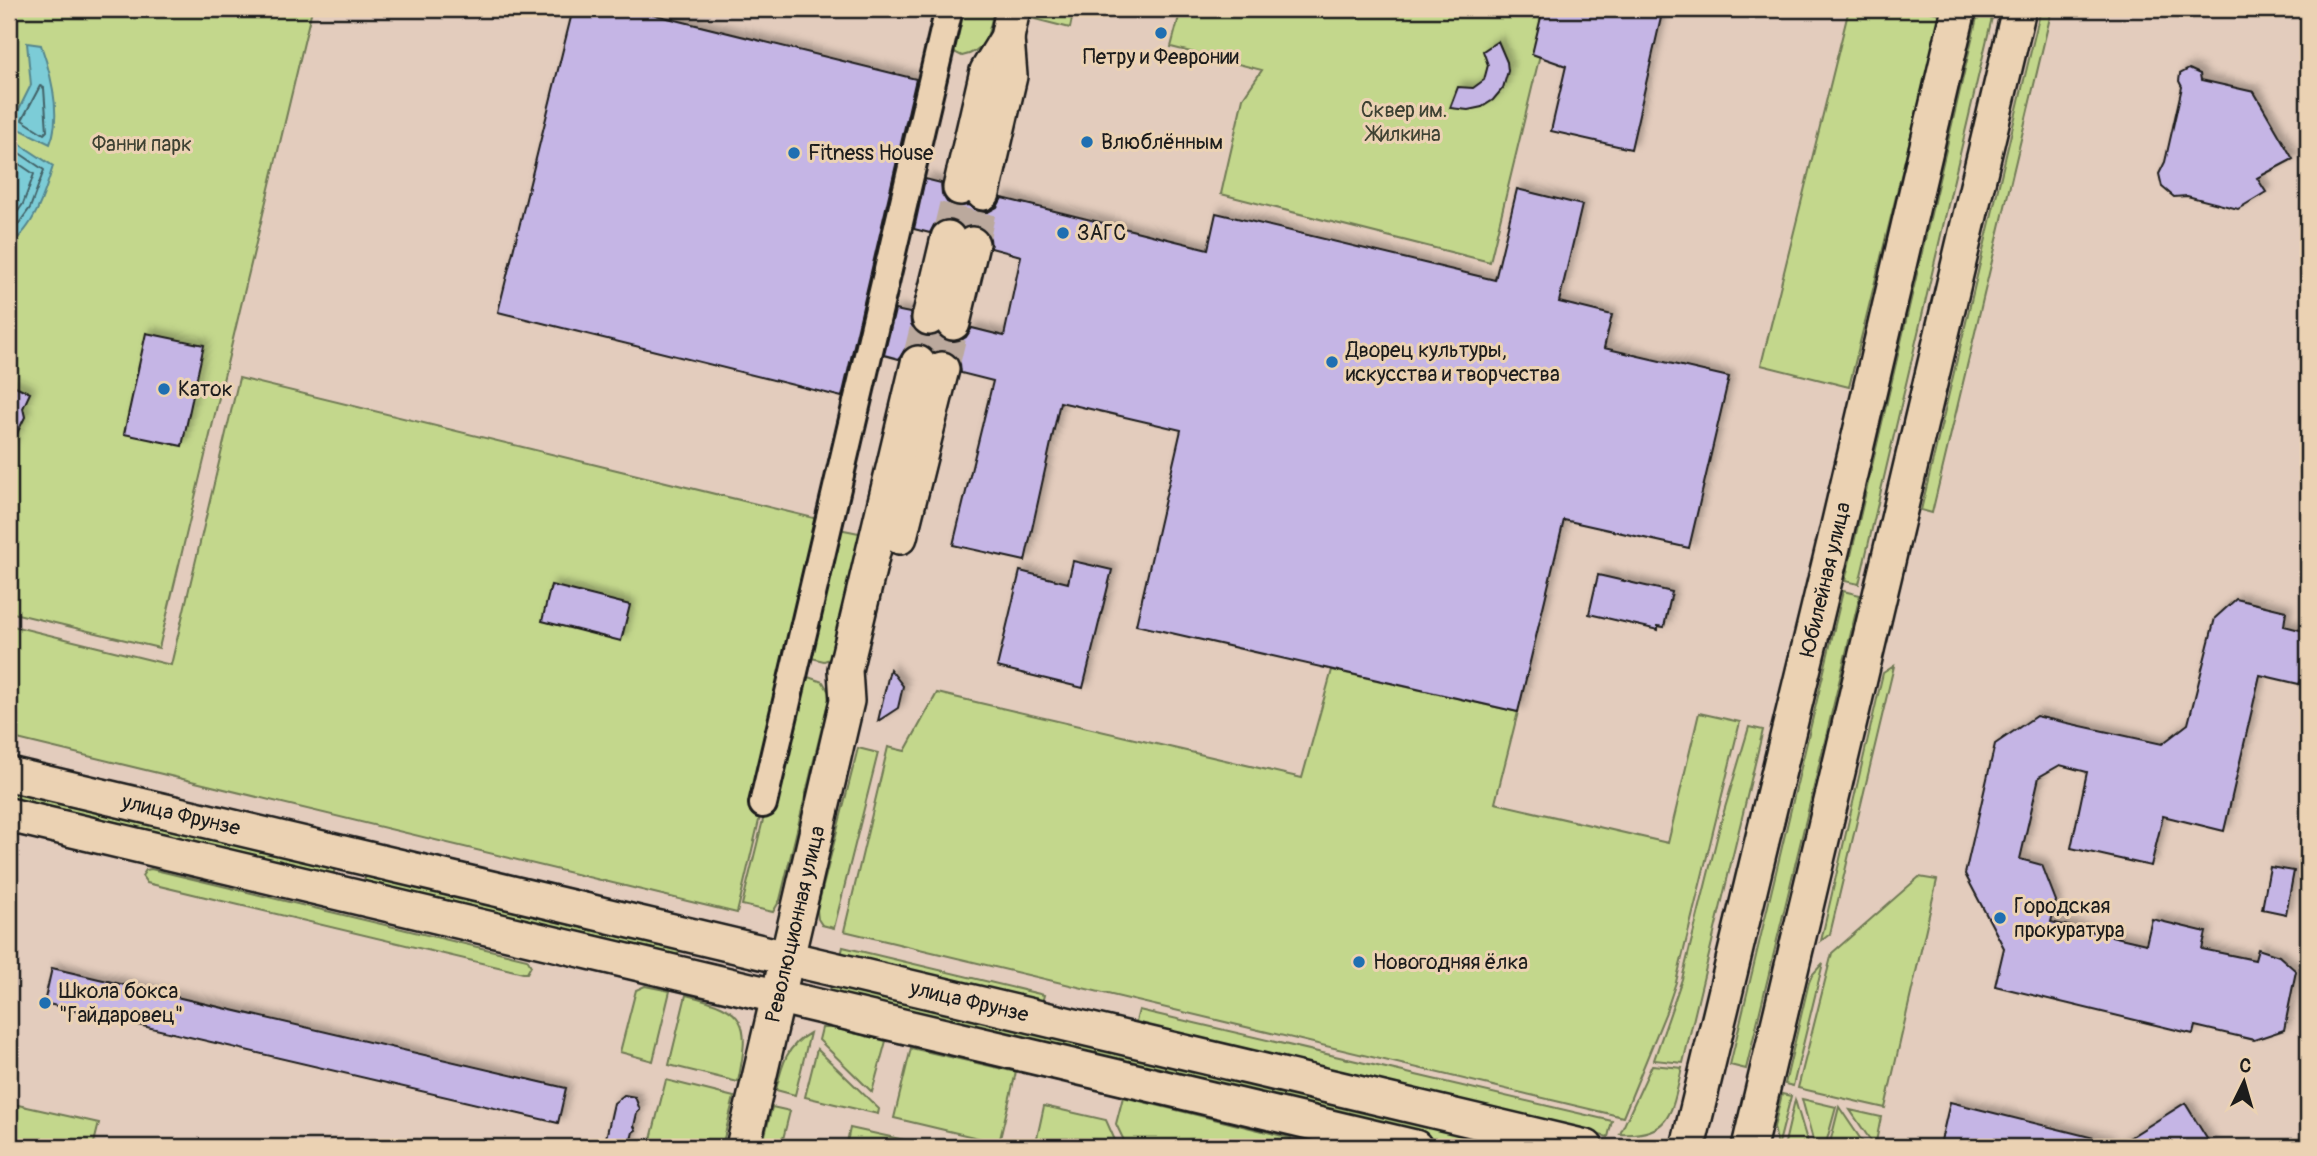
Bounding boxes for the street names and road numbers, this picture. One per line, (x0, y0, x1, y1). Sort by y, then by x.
street label: Юбилейная улица (1794, 500, 1857, 659)
street label: улица Фрунзе (118, 788, 244, 842)
street label: Революционная улица (760, 823, 831, 1025)
street label: улица Фрунзе (907, 974, 1032, 1029)

